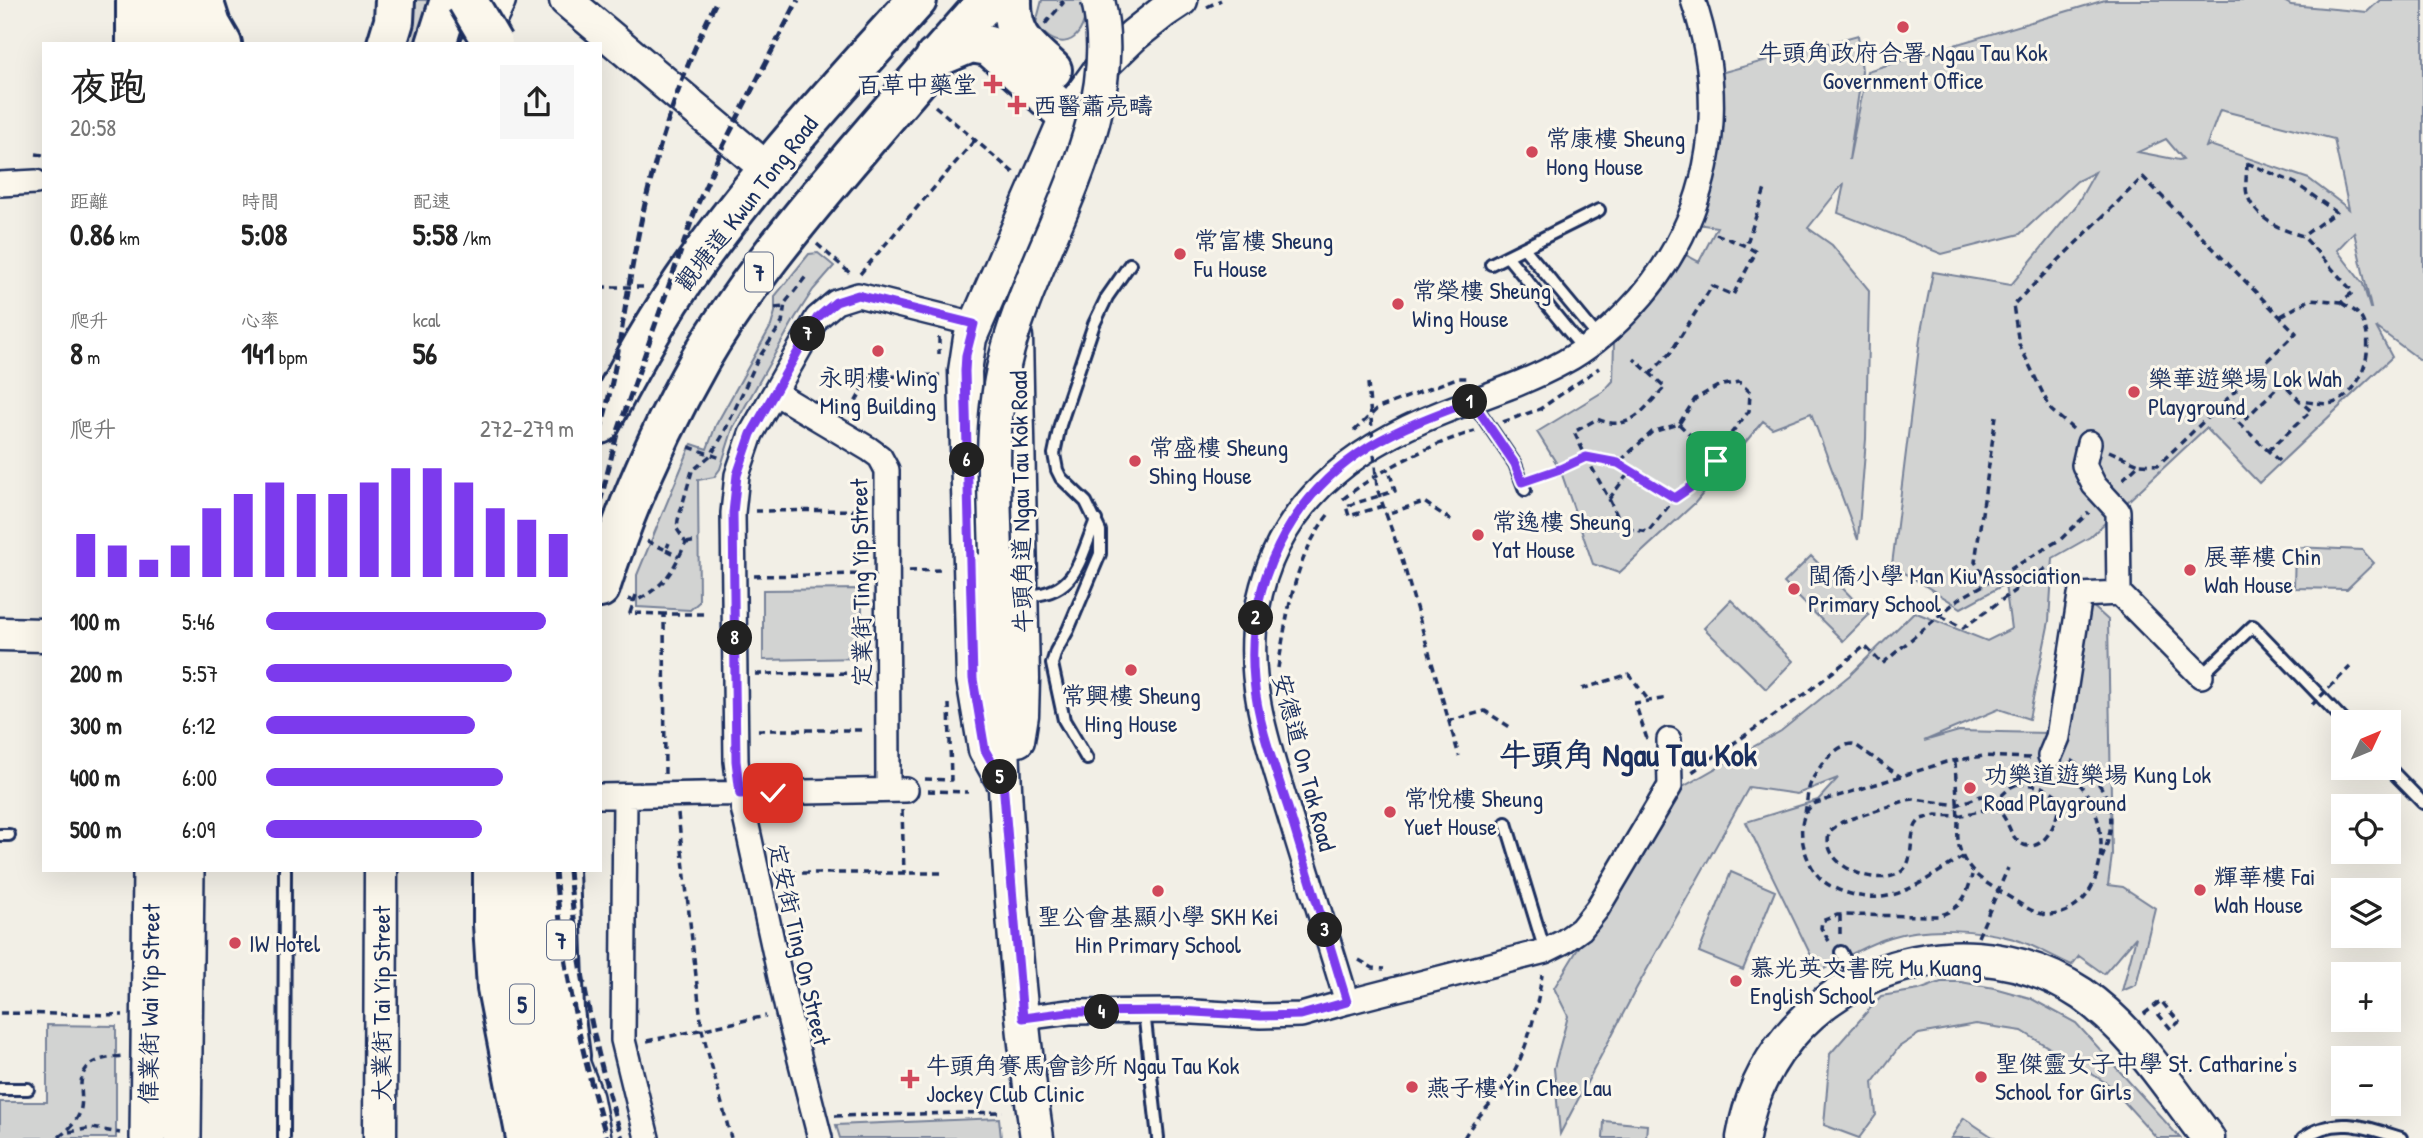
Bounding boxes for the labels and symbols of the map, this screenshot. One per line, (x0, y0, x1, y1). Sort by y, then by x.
marker: 牛頭角政府合署 Ngau Tau Kok Government Office (1895, 19, 1911, 35)
place label: 牛頭角政府合署 Ngau Tau Kok Government Office (1758, 36, 2048, 96)
place label: 百草中藥堂 (857, 68, 977, 100)
marker: 百草中藥堂 (983, 74, 1003, 94)
place label: 西醫蕭亮疇 (1033, 89, 1153, 121)
marker: 西醫蕭亮疇 (1007, 95, 1027, 115)
street label: 觀塘道 Kwun Tong Road (667, 109, 825, 297)
place label: 常康樓 Sheung Hong House (1546, 122, 1685, 182)
marker: 常康樓 Sheung Hong House (1524, 144, 1540, 160)
place label: 常富樓 Sheung Fu House (1193, 224, 1333, 284)
marker: 常富樓 Sheung Fu House (1172, 246, 1188, 262)
road number: 7 (745, 252, 773, 292)
place label: 常榮樓 Sheung Wing House (1412, 274, 1551, 334)
marker: 常榮樓 Sheung Wing House (1390, 296, 1406, 312)
pin: 7 (790, 316, 826, 352)
marker: 永明樓 Wing Ming Building (870, 343, 886, 359)
place label: 永明樓 Wing Ming Building (818, 361, 938, 421)
place label: 樂華遊樂場 Lok Wah Playground (2148, 362, 2342, 422)
street label: 牛頭角道 Ngau Tau Kok Road (1002, 371, 1038, 633)
pin: 1 (1452, 384, 1488, 420)
marker: 樂華遊樂場 Lok Wah Playground (2126, 384, 2142, 400)
place label: 常盛樓 Sheung Shing House (1149, 431, 1288, 491)
pin (1686, 431, 1746, 491)
pin: 6 (950, 442, 984, 477)
marker: 常盛樓 Sheung Shing House (1127, 453, 1143, 469)
street label: 定業街 Ting Yip Street (842, 478, 878, 688)
place label: 常逸樓 Sheung Yat House (1492, 505, 1631, 565)
marker: 常逸樓 Sheung Yat House (1470, 527, 1486, 543)
place label: 展華樓 Chin Wah House (2204, 540, 2321, 600)
place label: 閩僑小學 Man Kiu Association Primary School (1808, 559, 2081, 619)
marker: 展華樓 Chin Wah House (2182, 562, 2198, 578)
marker: 閩僑小學 Man Kiu Association Primary School (1786, 581, 1802, 597)
pin: 2 (1238, 600, 1274, 636)
pin: 8 (718, 620, 752, 656)
marker: 常興樓 Sheung Hing House (1123, 662, 1139, 678)
street label: 安德道 On Tak Road (1266, 670, 1344, 854)
place label: 常興樓 Sheung Hing House (1061, 679, 1201, 739)
north arrow (2331, 710, 2401, 780)
district label: 牛頭角 Ngau Tau Kok (1499, 733, 1758, 777)
place label: 功樂道遊樂場 Kung Lok Road Playground (1984, 758, 2211, 818)
pin: 5 (982, 760, 1018, 794)
pin (743, 763, 803, 823)
marker: 功樂道遊樂場 Kung Lok Road Playground (1962, 780, 1978, 796)
place label: 常悅樓 Sheung Yuet House (1404, 782, 1543, 842)
marker: 常悅樓 Sheung Yuet House (1382, 804, 1398, 820)
street label: 定安街 Ting On Street (761, 840, 839, 1049)
place label: 輝華樓 Fai Wah House (2214, 860, 2315, 920)
marker: 輝華樓 Fai Wah House (2192, 882, 2208, 898)
marker: 聖公會基顯小學 SKH Kei Hin Primary School (1150, 883, 1166, 899)
place label: 聖公會基顯小學 SKH Kei Hin Primary School (1037, 900, 1279, 960)
street label: 偉業街 Wai Yip Street (131, 903, 167, 1104)
street label: 大業街 Tai Yip Street (365, 905, 397, 1102)
pin: 3 (1308, 912, 1342, 948)
road number: 7 (547, 920, 575, 959)
place label: IW Hotel (249, 927, 321, 959)
marker: IW Hotel (227, 935, 243, 951)
place label: 慕光英文書院 Mu Kuang English School (1750, 951, 1982, 1011)
marker: 慕光英文書院 Mu Kuang English School (1728, 973, 1744, 989)
road number: 5 (510, 984, 534, 1023)
pin: 4 (1084, 995, 1120, 1030)
place label: 聖傑靈女子中學 St. Catharine's School for Girls (1995, 1047, 2297, 1107)
place label: 牛頭角賽馬會診所 Ngau Tau Kok Jockey Club Clinic (926, 1049, 1239, 1109)
marker: 牛頭角賽馬會診所 Ngau Tau Kok Jockey Club Clinic (900, 1069, 920, 1089)
marker: 聖傑靈女子中學 St. Catharine's School for Girls (1973, 1069, 1989, 1085)
place label: 燕子樓 Yin Chee Lau (1426, 1071, 1612, 1103)
marker: 燕子樓 Yin Chee Lau (1404, 1079, 1420, 1095)

